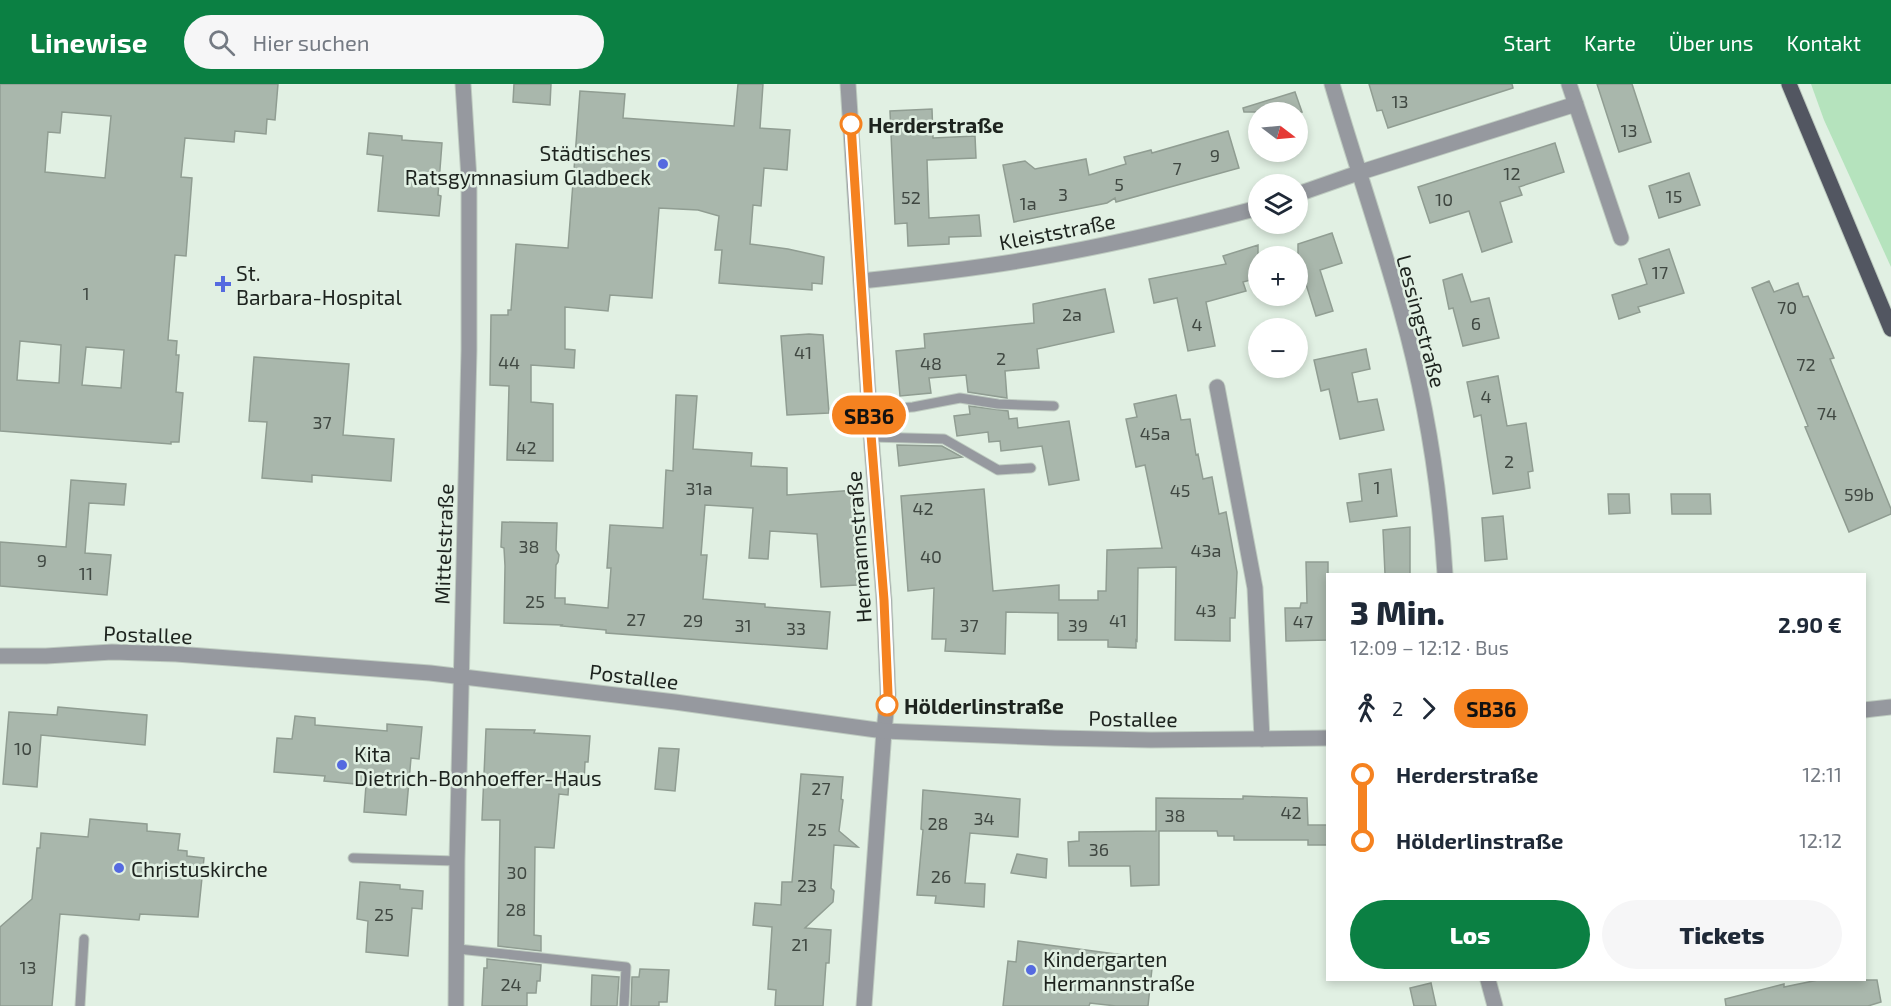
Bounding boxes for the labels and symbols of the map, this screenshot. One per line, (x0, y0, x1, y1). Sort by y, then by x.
house number: 13 (1391, 90, 1409, 112)
north arrow (1248, 102, 1308, 162)
place label: Herderstraße (868, 112, 1004, 137)
marker: Herderstraße (840, 113, 862, 135)
house number: 13 (1620, 119, 1638, 141)
place label: Städtisches Ratsgymnasium Gladbeck (405, 140, 651, 189)
house number: 9 (1210, 144, 1220, 166)
marker: Städtisches Ratsgymnasium Gladbeck (656, 157, 670, 171)
house number: 7 (1172, 157, 1182, 179)
house number: 12 (1503, 162, 1521, 184)
house number: 5 (1114, 173, 1124, 195)
house number: 3 (1058, 183, 1068, 205)
house number: 15 (1666, 185, 1682, 207)
house number: 52 (901, 186, 921, 208)
house number: 10 (1435, 188, 1453, 210)
house number: 1a (1019, 192, 1037, 214)
street label: Kleiststraße (997, 207, 1117, 255)
street label: Lessingstraße (1392, 252, 1452, 390)
place label: St. Barbara-Hospital (236, 260, 402, 309)
house number: 17 (1652, 261, 1668, 283)
marker: St. Barbara-Hospital (214, 275, 232, 293)
house number: 1 (82, 282, 90, 304)
house number: 70 (1777, 296, 1797, 318)
house number: 2a (1062, 303, 1082, 325)
house number: 6 (1471, 312, 1481, 334)
house number: 4 (1191, 313, 1203, 335)
house number: 41 (794, 341, 812, 363)
house number: 2 (996, 347, 1006, 369)
house number: 44 (498, 351, 520, 373)
house number: 48 (920, 352, 942, 374)
house number: 72 (1796, 353, 1816, 375)
house number: 4 (1480, 385, 1492, 407)
line badge: SB36 (827, 396, 911, 434)
house number: 74 (1817, 402, 1837, 424)
house number: 37 (312, 411, 332, 433)
house number: 45a (1140, 422, 1170, 444)
house number: 42 (515, 436, 537, 458)
house number: 2 (1504, 450, 1514, 472)
street label: Hermannstraße (840, 470, 876, 624)
house number: 1 (1373, 476, 1381, 498)
house number: 31a (685, 477, 713, 499)
house number: 45 (1170, 479, 1190, 501)
street label: Mittelstraße (428, 483, 458, 605)
house number: 59b (1844, 483, 1874, 505)
house number: 42 (912, 497, 934, 519)
house number: 38 (519, 535, 539, 557)
house number: 43a (1191, 539, 1221, 561)
house number: 40 (920, 545, 942, 567)
house number: 9 (37, 549, 47, 571)
house number: 11 (79, 562, 93, 584)
house number: 25 (525, 590, 545, 612)
house number: 43 (1195, 599, 1217, 621)
house number: 27 (626, 608, 646, 630)
house number: 29 (683, 609, 703, 631)
house number: 41 (1109, 609, 1127, 631)
house number: 47 (1293, 610, 1313, 632)
house number: 31 (734, 614, 752, 636)
house number: 37 (959, 614, 979, 636)
house number: 39 (1068, 614, 1088, 636)
house number: 33 (786, 617, 806, 639)
street label: Postallee (103, 620, 193, 648)
street label: Postallee (588, 658, 680, 694)
place label: Hölderlinstraße (904, 693, 1064, 718)
marker: Hölderlinstraße (876, 694, 898, 716)
street label: Postallee (1088, 705, 1178, 731)
house number: 10 (14, 737, 32, 759)
place label: Kita Dietrich-Bonhoeffer-Haus (354, 741, 602, 790)
marker: Kita Dietrich-Bonhoeffer-Haus (335, 758, 349, 772)
house number: 27 (811, 777, 831, 799)
house number: 42 (1280, 801, 1302, 823)
house number: 38 (1165, 804, 1185, 826)
house number: 34 (973, 807, 995, 829)
house number: 28 (927, 812, 949, 834)
house number: 25 (807, 818, 827, 840)
house number: 36 (1089, 838, 1109, 860)
place label: Christuskirche (131, 856, 268, 881)
marker: Christuskirche (112, 861, 126, 875)
house number: 30 (507, 861, 527, 883)
house number: 26 (931, 865, 951, 887)
house number: 23 (797, 874, 817, 896)
house number: 28 (505, 898, 527, 920)
house number: 25 (374, 903, 394, 925)
house number: 21 (791, 933, 809, 955)
place label: Kindergarten Hermannstraße (1043, 946, 1195, 995)
house number: 13 (19, 956, 37, 978)
marker: Kindergarten Hermannstraße (1024, 963, 1038, 977)
house number: 24 (500, 973, 522, 995)

